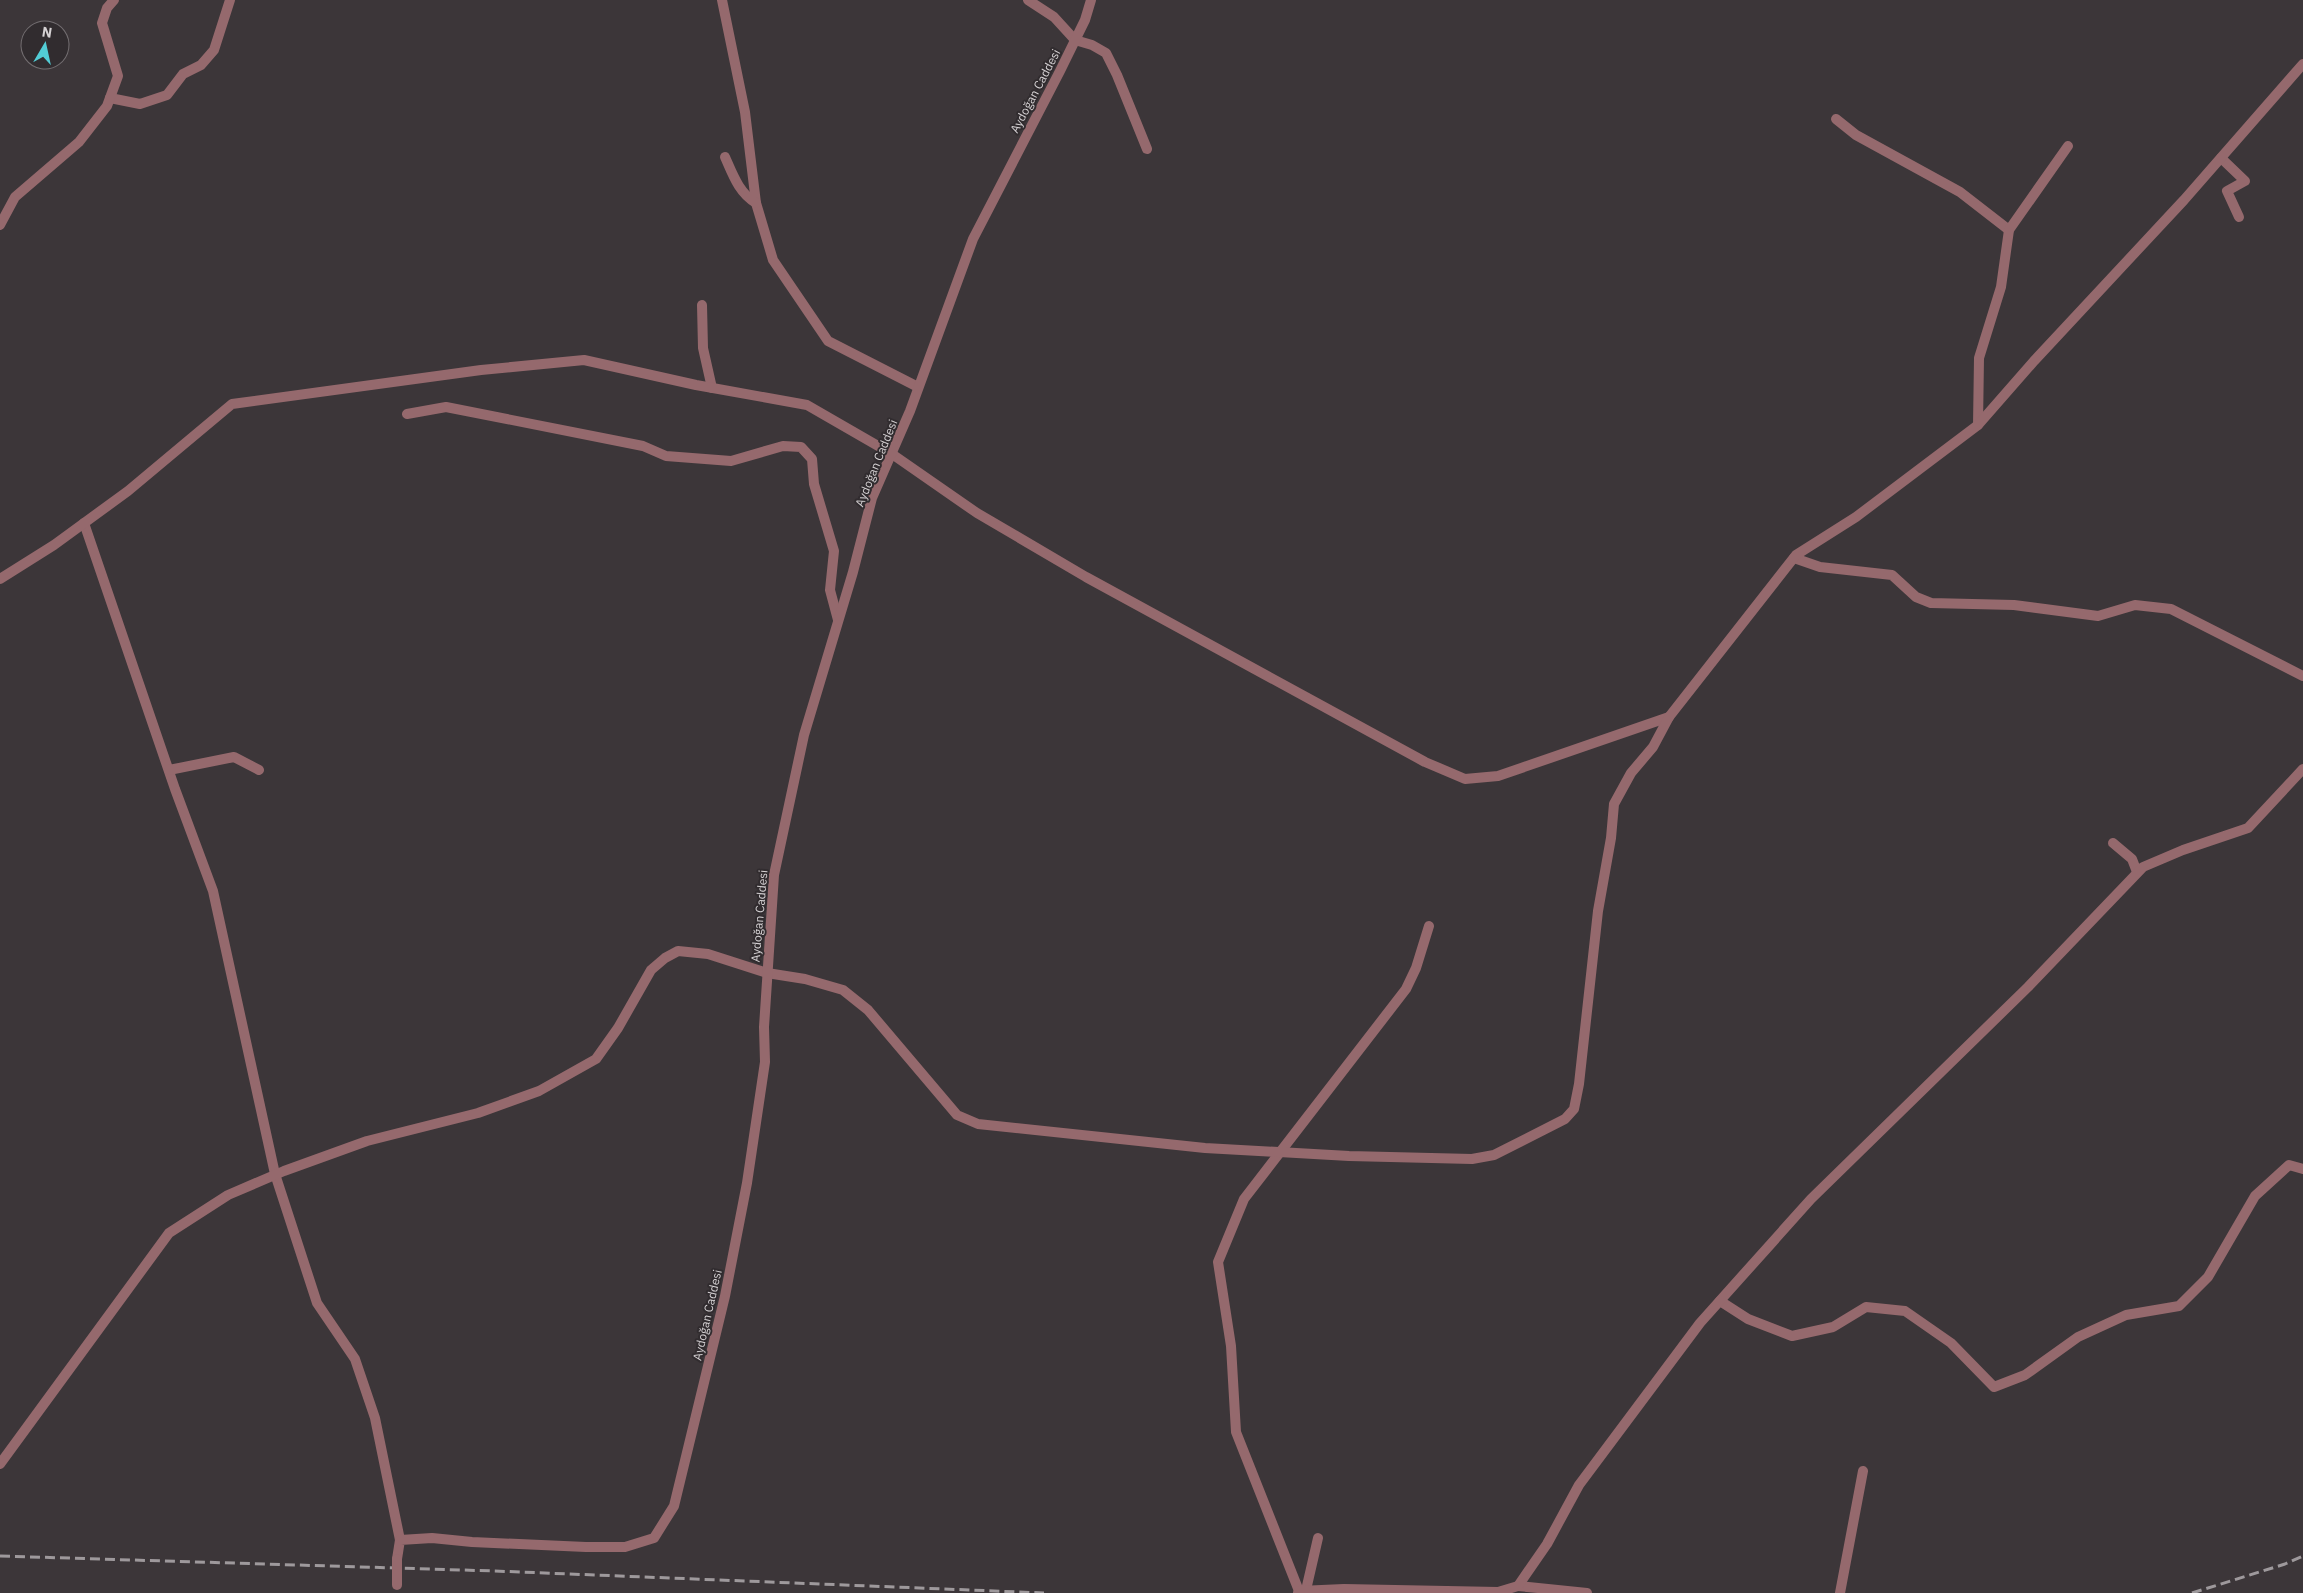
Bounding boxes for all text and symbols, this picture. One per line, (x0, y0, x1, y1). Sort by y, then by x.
north arrow (20, 20, 70, 70)
text: N (41, 22, 53, 42)
street label: Aydoğan Caddesi (1007, 47, 1063, 135)
street label: Aydoğan Caddesi (852, 417, 900, 509)
street label: Aydoğan Caddesi (747, 869, 771, 963)
street label: Aydoğan Caddesi (689, 1268, 725, 1362)

